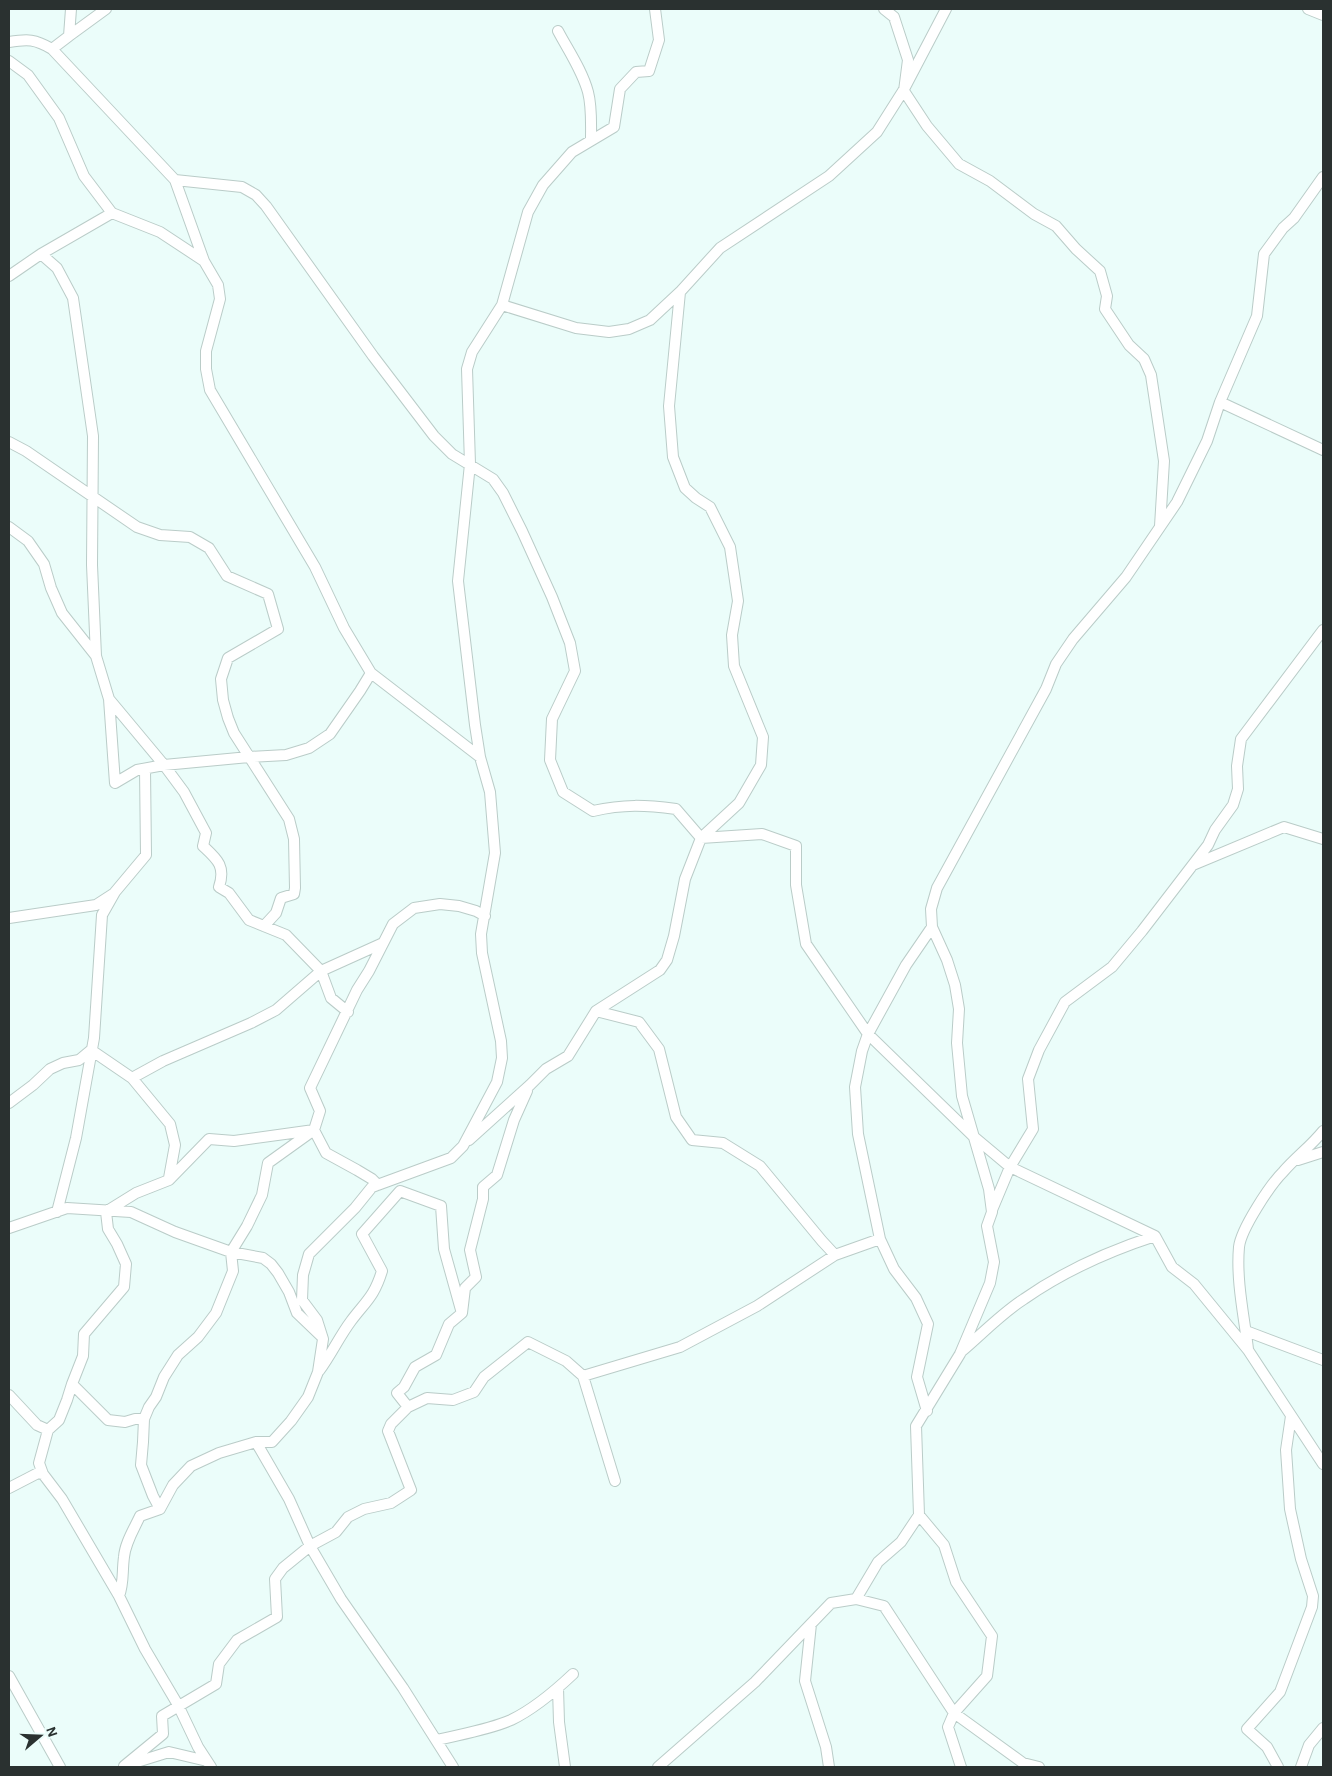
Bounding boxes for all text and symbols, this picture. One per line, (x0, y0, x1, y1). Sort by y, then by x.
north arrow (15, 1711, 65, 1761)
text: N (43, 1725, 60, 1739)

